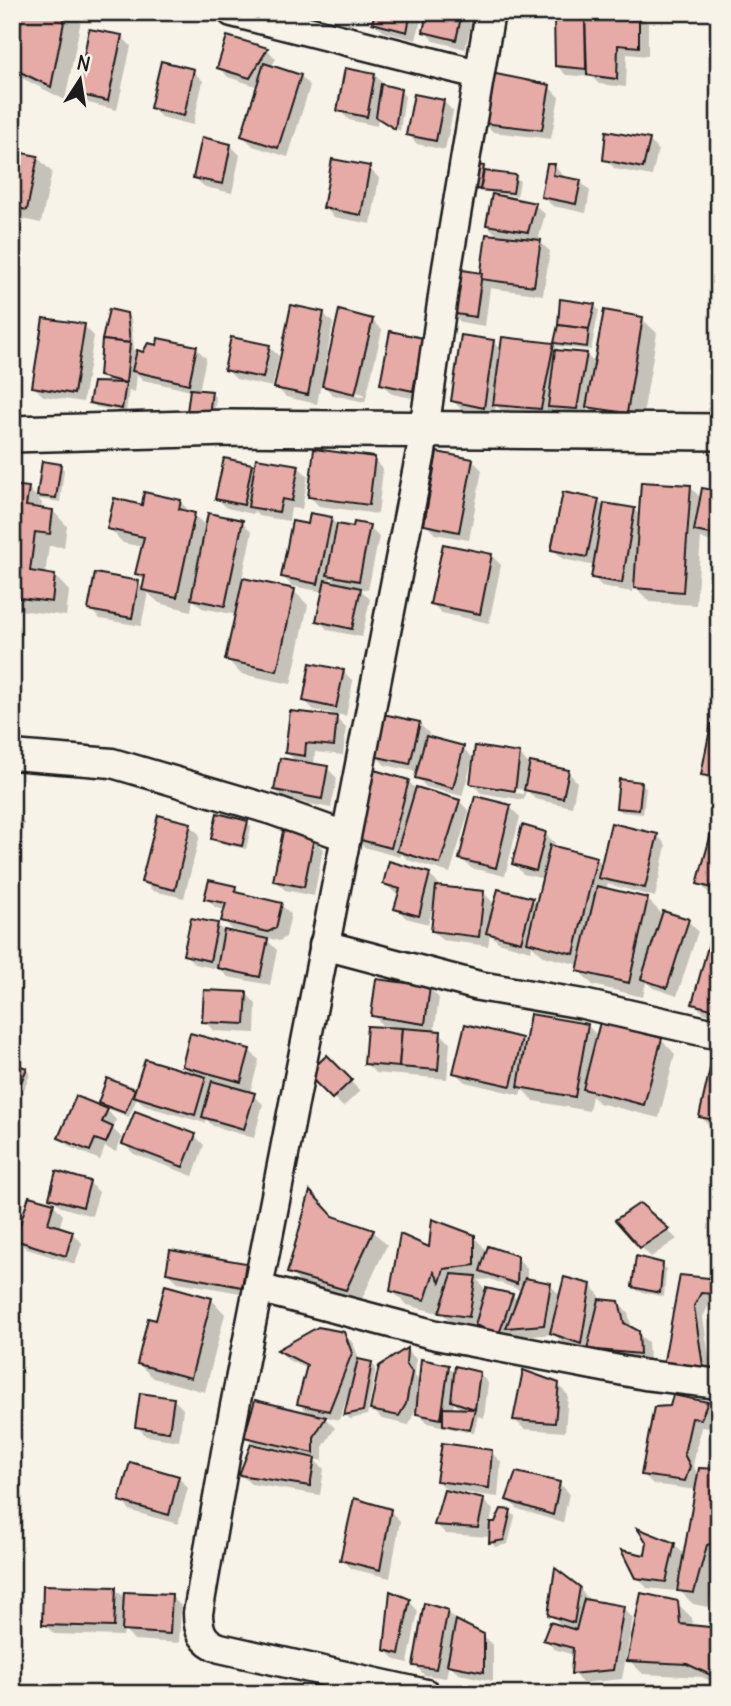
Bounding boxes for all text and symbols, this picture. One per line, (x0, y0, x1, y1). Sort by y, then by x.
north arrow (46, 46, 116, 116)
text: N (75, 50, 92, 76)

